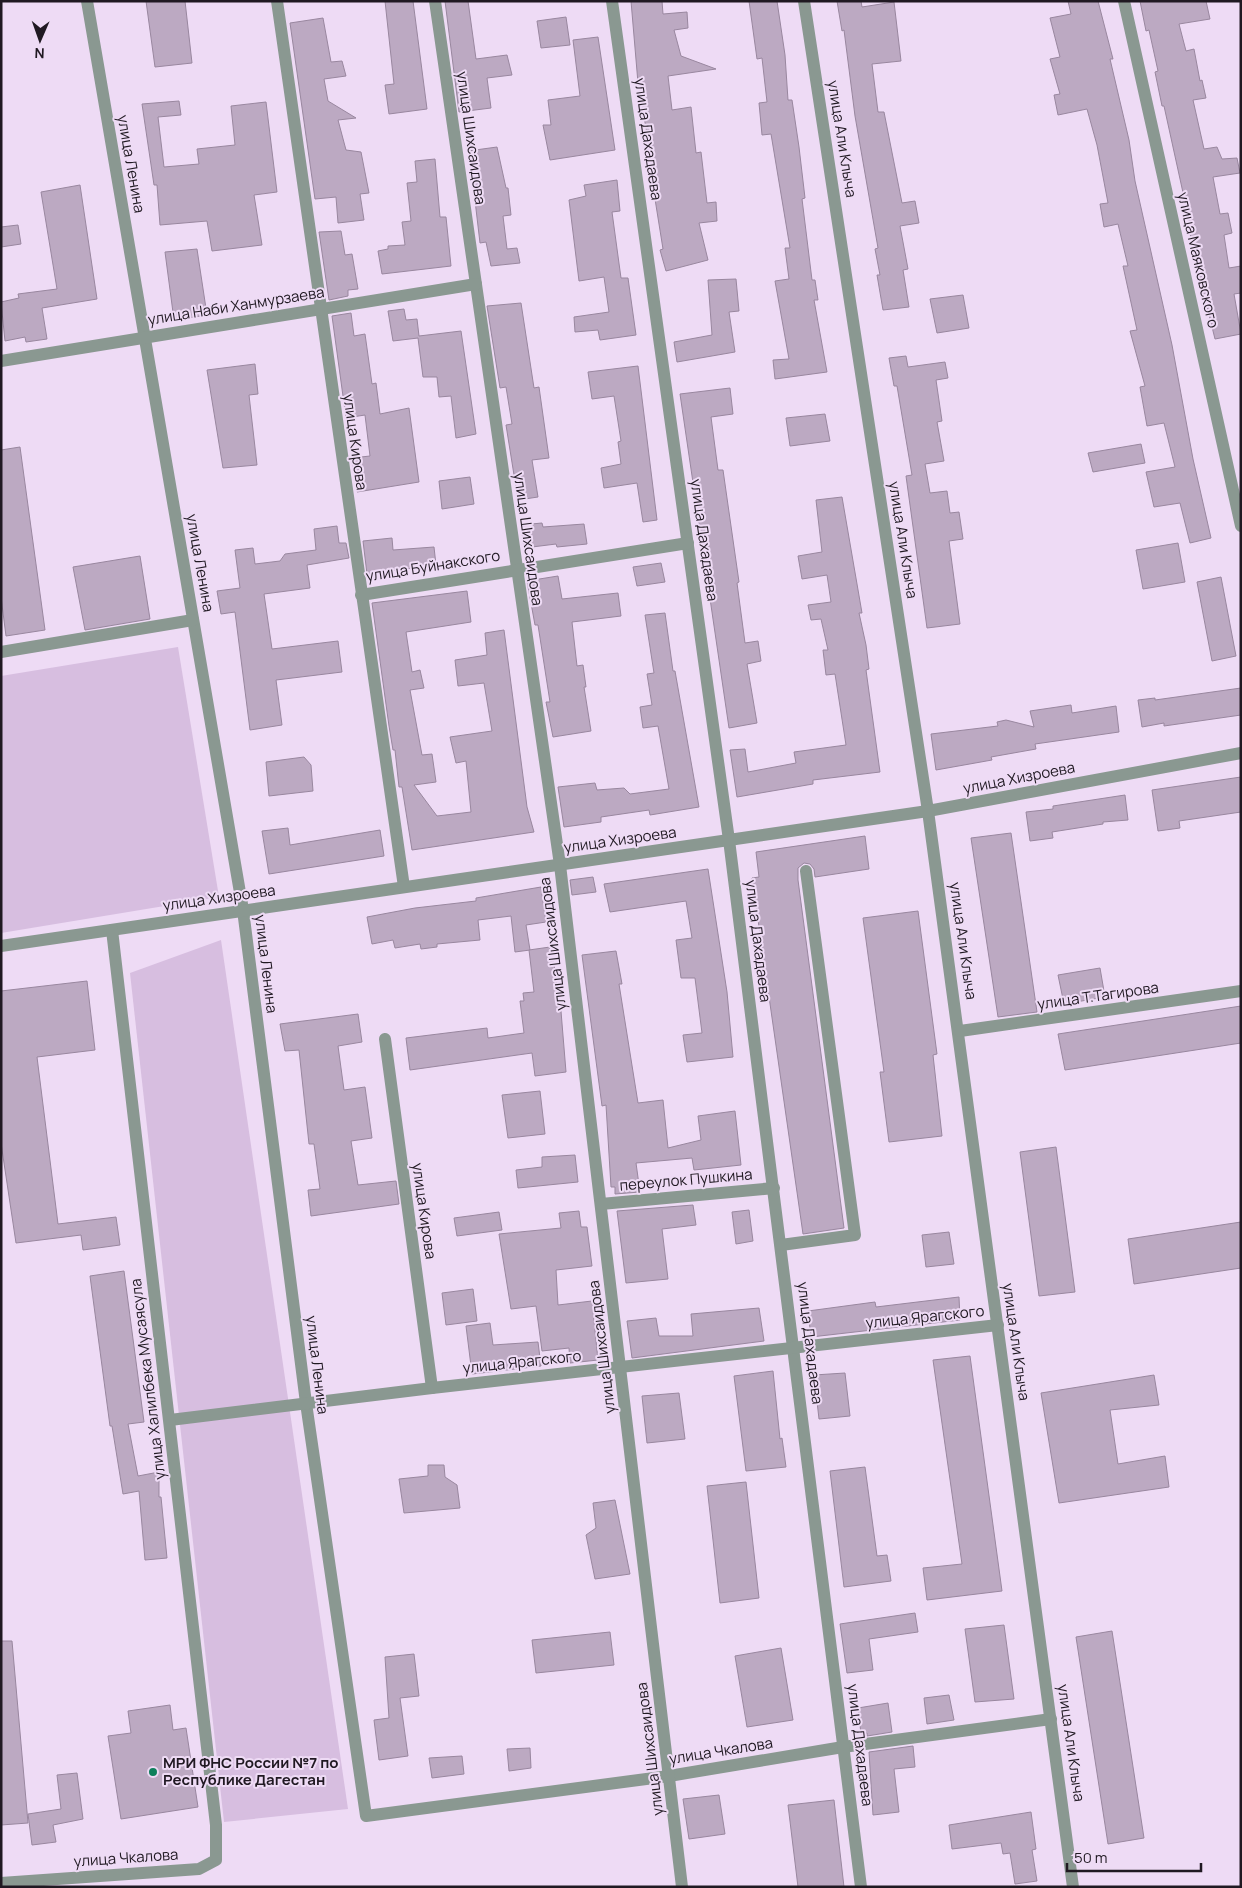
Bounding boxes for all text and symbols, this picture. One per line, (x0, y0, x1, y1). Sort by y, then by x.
north arrow (15, 15, 65, 65)
text: N (34, 44, 45, 63)
street label: улица Шихсаидова (452, 70, 491, 206)
street label: улица Дахадаева (630, 76, 667, 201)
street label: улица Али Клыча (823, 79, 862, 199)
street label: улица Ленина (113, 113, 150, 215)
street label: улица Маяковского (1173, 190, 1224, 330)
street label: улица Наби Ханмурзаева (146, 281, 326, 330)
street label: улица Кирова (338, 392, 373, 491)
street label: улица Шихсаидова (509, 471, 548, 607)
street label: улица Дахадаева (686, 477, 723, 602)
street label: улица Али Клыча (884, 480, 923, 600)
street label: улица Ленина (182, 512, 219, 614)
street label: улица Буйнакского (364, 545, 502, 586)
street label: улица Хизроева (961, 756, 1077, 799)
street label: улица Хизроева (562, 821, 678, 858)
street label: улица Шихсаидова (534, 876, 571, 1012)
street label: улица Хизроева (161, 879, 277, 916)
street label: улица Дахадаева (741, 879, 776, 1003)
street label: улица Али Клыча (945, 881, 982, 1001)
street label: улица Ленина (250, 913, 283, 1014)
street label: улица Т.Тагирова (1036, 977, 1160, 1014)
street label: улица Кирова (407, 1161, 442, 1260)
street label: переулок Пушкина (619, 1163, 753, 1196)
street label: улица Халилбека Мусаясула (125, 1277, 170, 1481)
street label: улица Шихсаидова (583, 1279, 620, 1415)
street label: улица Дахадаева (793, 1281, 828, 1405)
street label: улица Али Клыча (998, 1282, 1035, 1402)
street label: улица Ярагского (865, 1300, 985, 1333)
street label: улица Ленина (301, 1314, 334, 1415)
street label: улица Ярагского (462, 1345, 582, 1378)
street label: улица Шихсаидова (631, 1681, 668, 1817)
street label: улица Дахадаева (843, 1683, 878, 1807)
street label: улица Али Клыча (1053, 1683, 1090, 1803)
street label: улица Чкалова (668, 1732, 774, 1769)
place label: МРИ ФНС России №7 по Республике Дагестан (163, 1752, 339, 1790)
marker: МРИ ФНС России №7 по Республике Дагестан (147, 1766, 159, 1778)
scale bar (1067, 1840, 1201, 1872)
street label: улица Чкалова (73, 1843, 179, 1872)
text: 50 m (1074, 1847, 1108, 1868)

